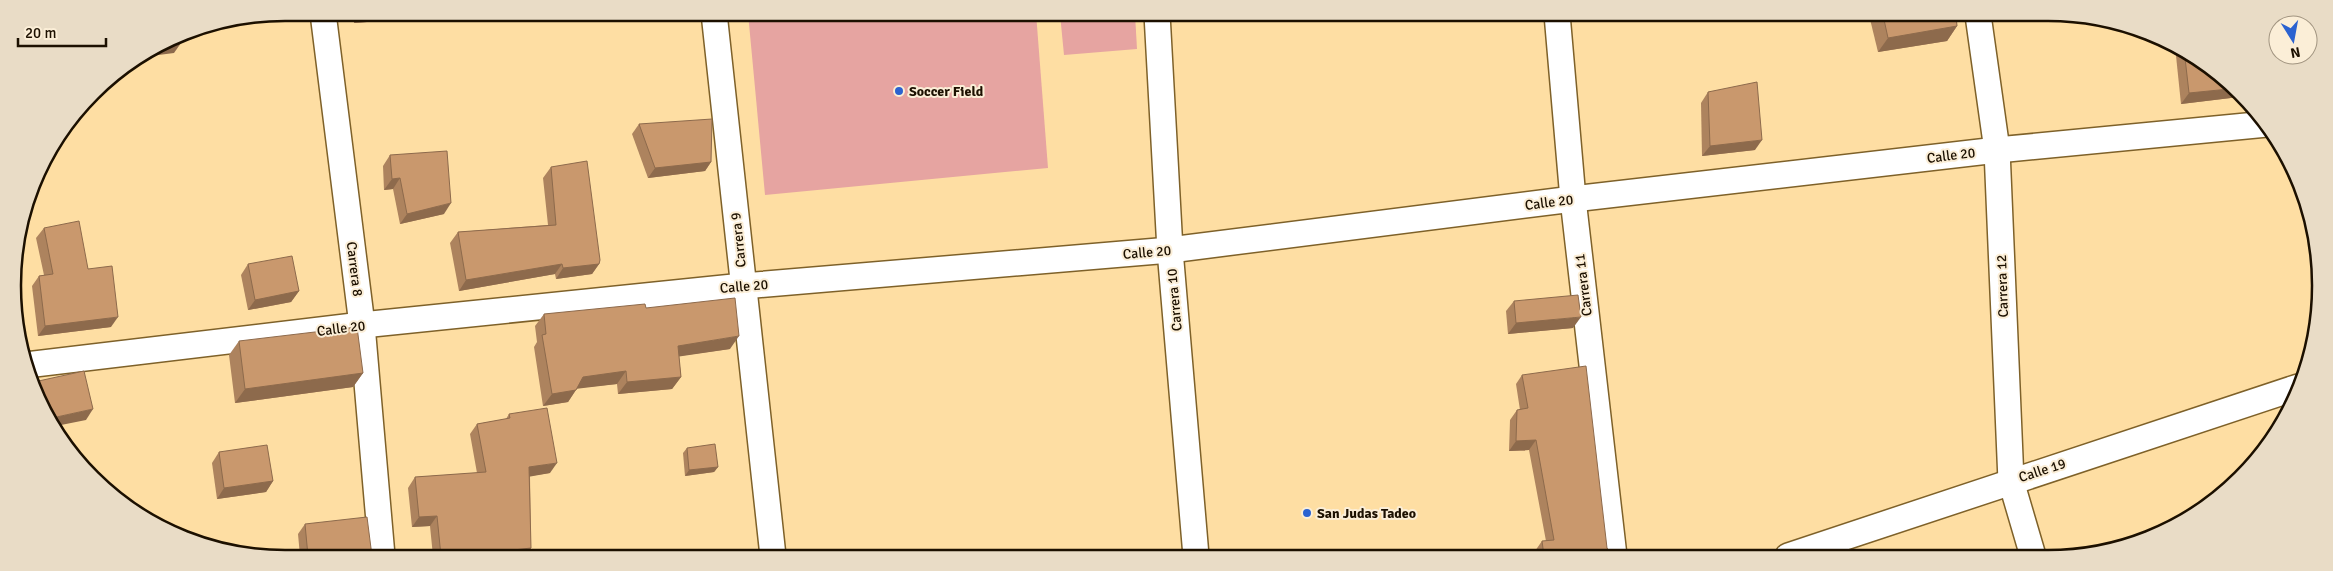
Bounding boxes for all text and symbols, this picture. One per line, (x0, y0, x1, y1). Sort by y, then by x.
scale bar (18, 15, 105, 47)
north arrow (2268, 15, 2318, 65)
text: 20 m (25, 24, 56, 42)
text: N (2289, 43, 2302, 62)
place label: Soccer Field (909, 83, 984, 100)
marker: Soccer Field (893, 85, 905, 97)
street label: Calle 20 (1926, 144, 1976, 167)
street label: Calle 20 (1524, 191, 1574, 214)
street label: Carrera 9 (727, 212, 750, 268)
street label: Carrera 8 (343, 241, 366, 298)
street label: Calle 20 (1122, 242, 1172, 263)
street label: Carrera 11 (1571, 253, 1596, 317)
street label: Carrera 12 (1993, 254, 2012, 318)
street label: Carrera 10 (1163, 268, 1186, 332)
street label: Calle 20 (719, 276, 769, 297)
street label: Calle 20 (316, 317, 366, 340)
street label: Calle 19 (2016, 455, 2068, 486)
place label: San Judas Tadeo (1317, 505, 1416, 522)
marker: San Judas Tadeo (1301, 507, 1313, 519)

